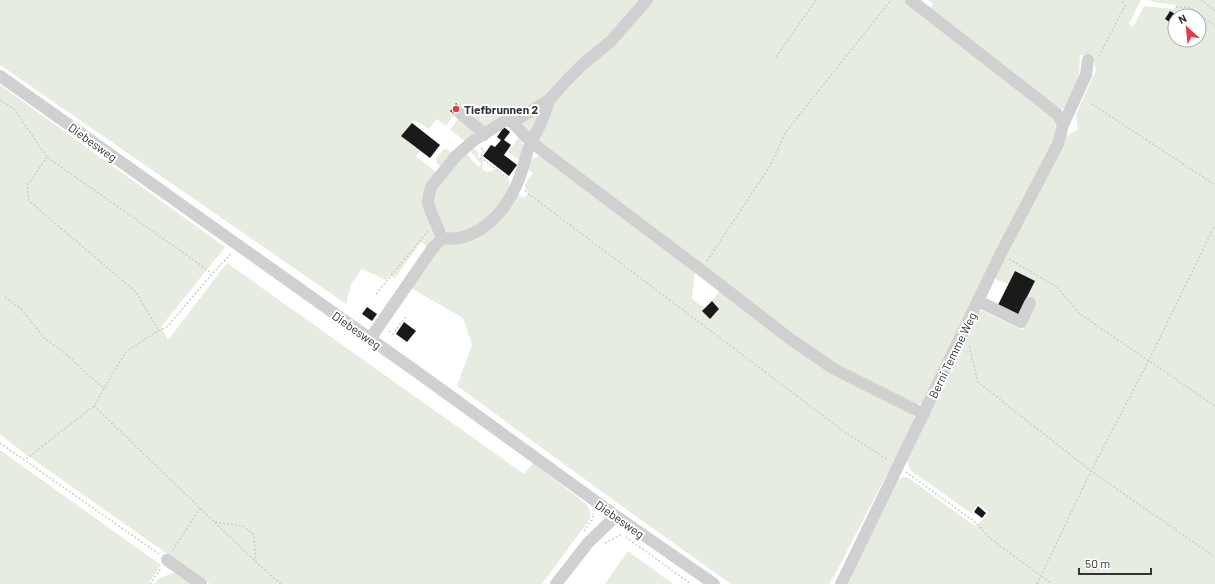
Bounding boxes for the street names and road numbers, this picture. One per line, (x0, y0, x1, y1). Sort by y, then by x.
street label: Diebesweg (66, 120, 120, 164)
street label: Diebesweg (330, 308, 384, 352)
street label: Berni Temme Weg (925, 310, 979, 400)
street label: Diebesweg (593, 497, 647, 541)

